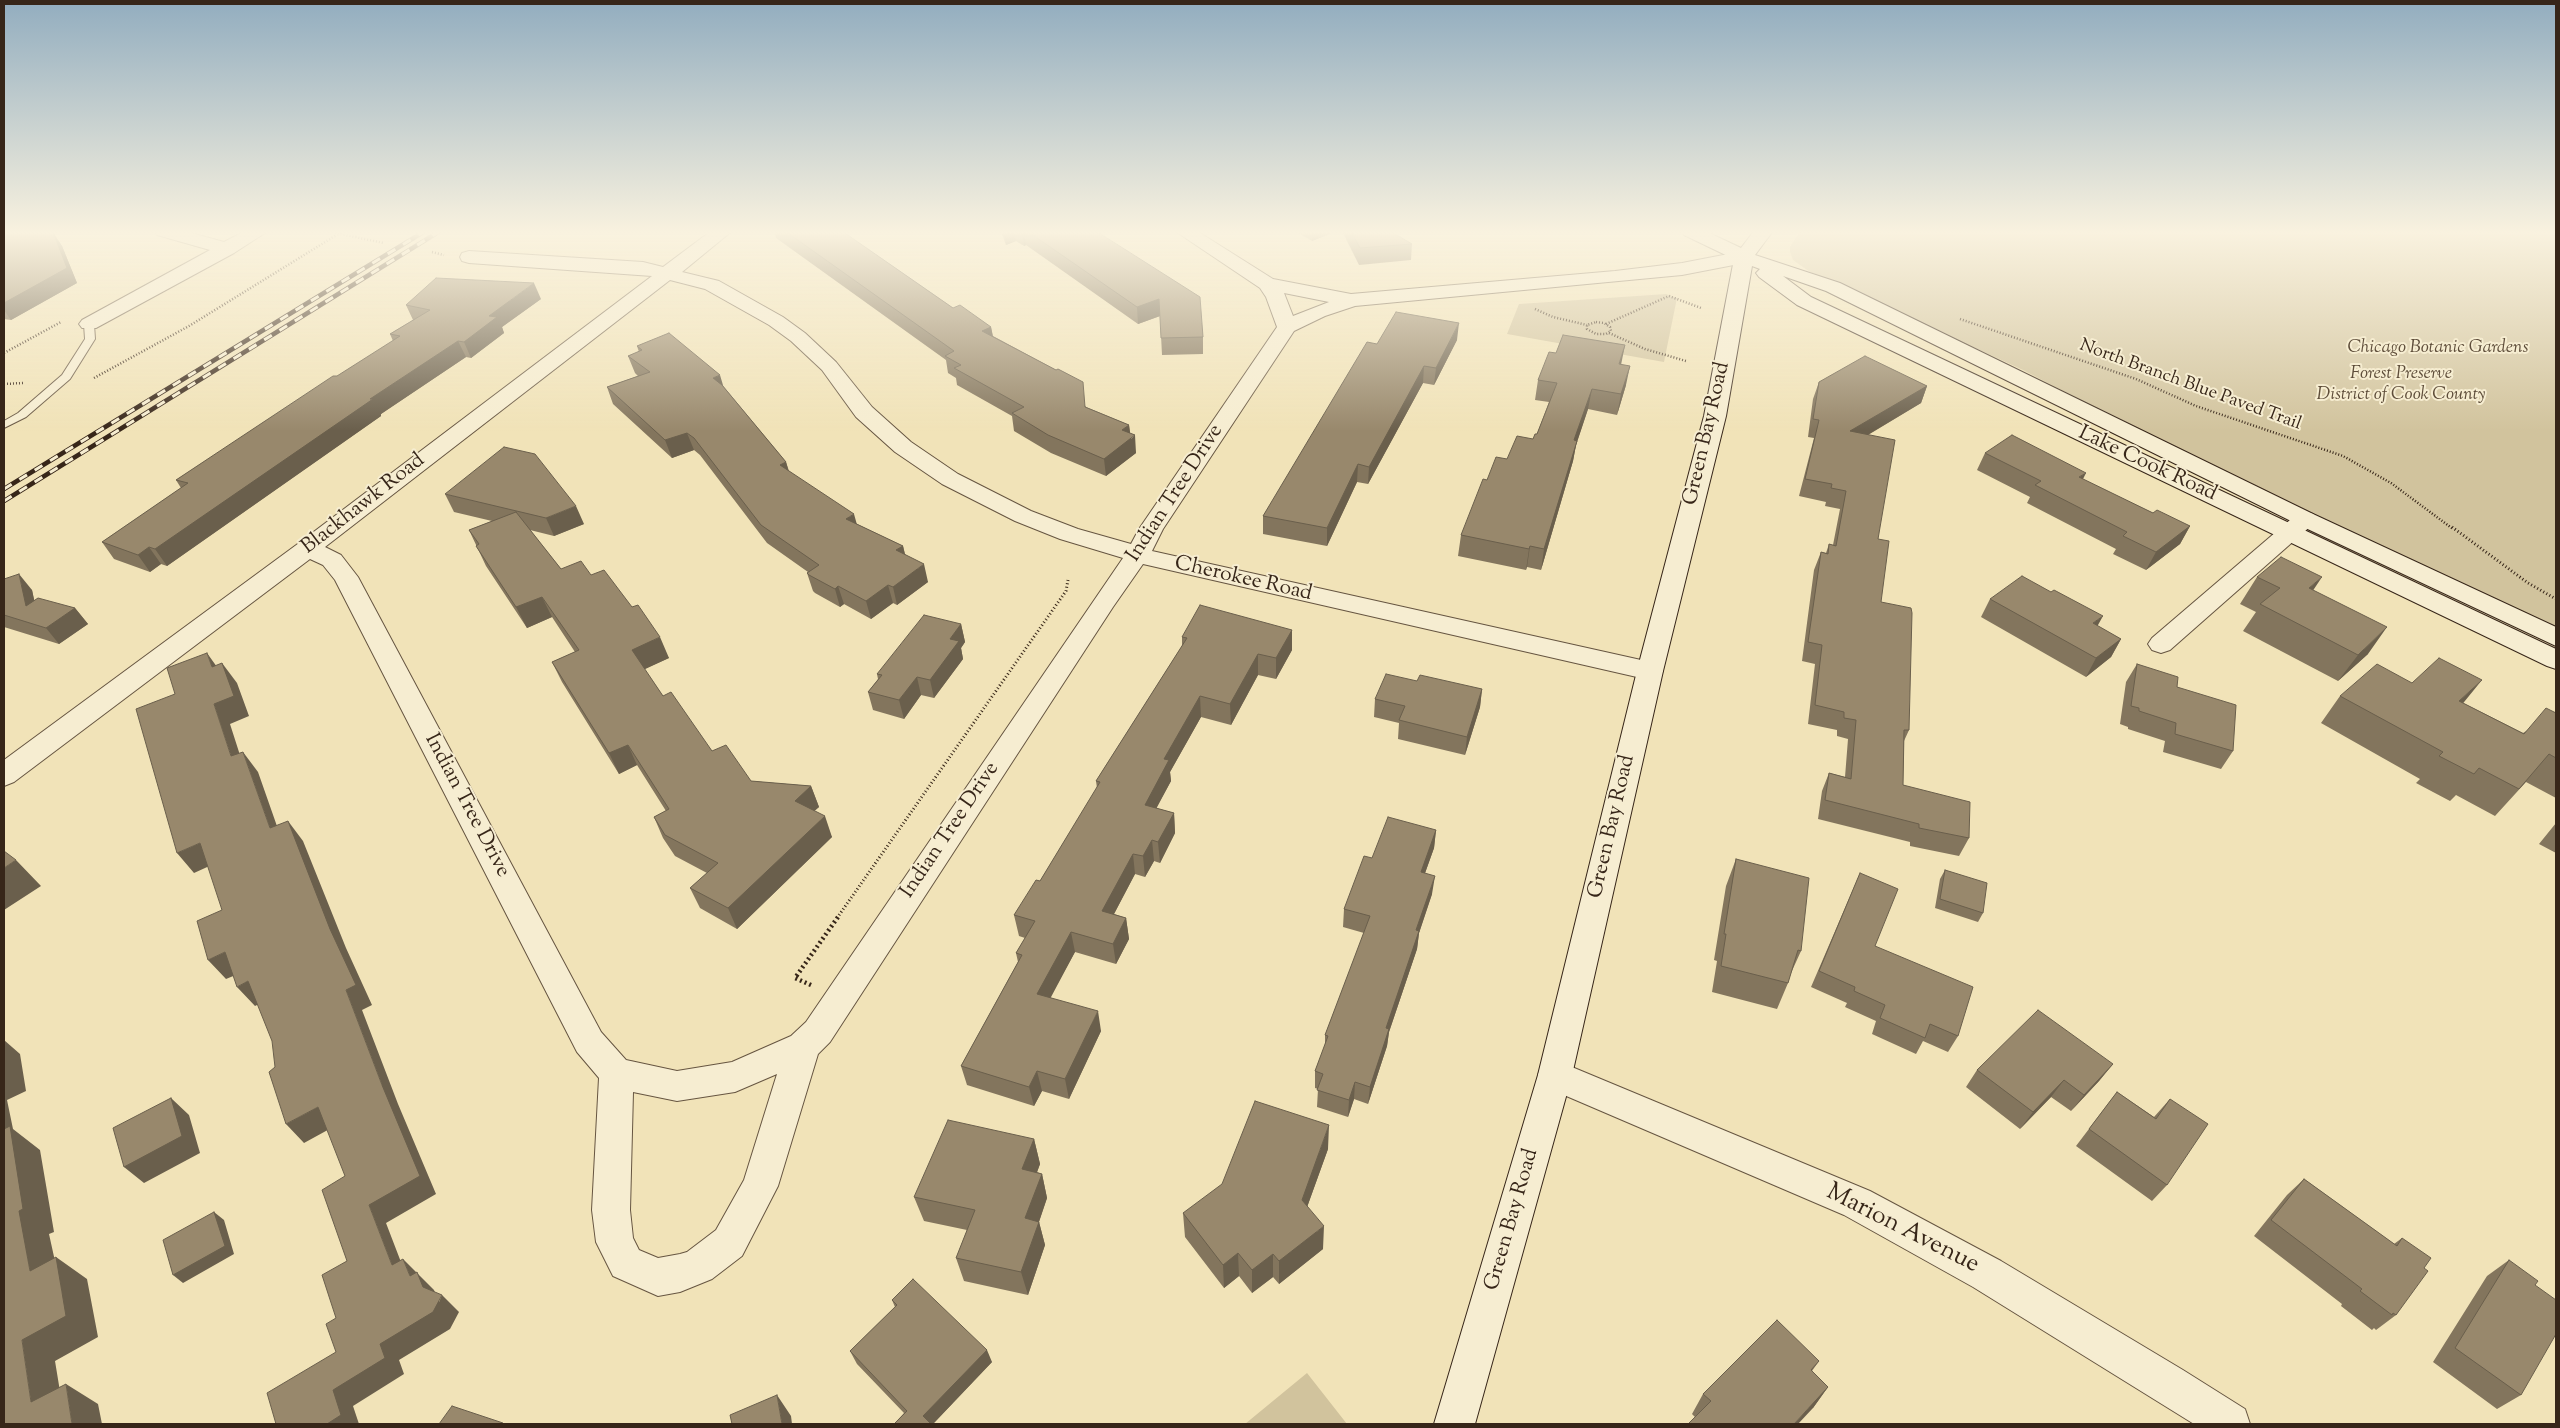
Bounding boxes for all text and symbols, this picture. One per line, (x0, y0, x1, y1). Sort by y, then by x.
street label: North Branch Blue Paved Trail (2076, 336, 2304, 436)
park label: Chicago Botanic Gardens (2347, 338, 2529, 360)
street label: Green Bay Road (1679, 360, 1737, 508)
park label: Forest Preserve District of Cook County (2317, 364, 2485, 406)
street label: Indian Tree Drive (1122, 421, 1230, 567)
street label: Lake Cook Road (2074, 422, 2220, 508)
street label: Blackhawk Road (297, 449, 431, 561)
street label: Cherokee Road (1172, 552, 1314, 608)
street label: Indian Tree Drive (418, 730, 514, 882)
street label: Green Bay Road (1584, 753, 1642, 901)
street label: Indian Tree Drive (896, 758, 1006, 904)
street label: Green Bay Road (1481, 1146, 1545, 1294)
street label: Marion Avenue (1820, 1179, 1984, 1281)

